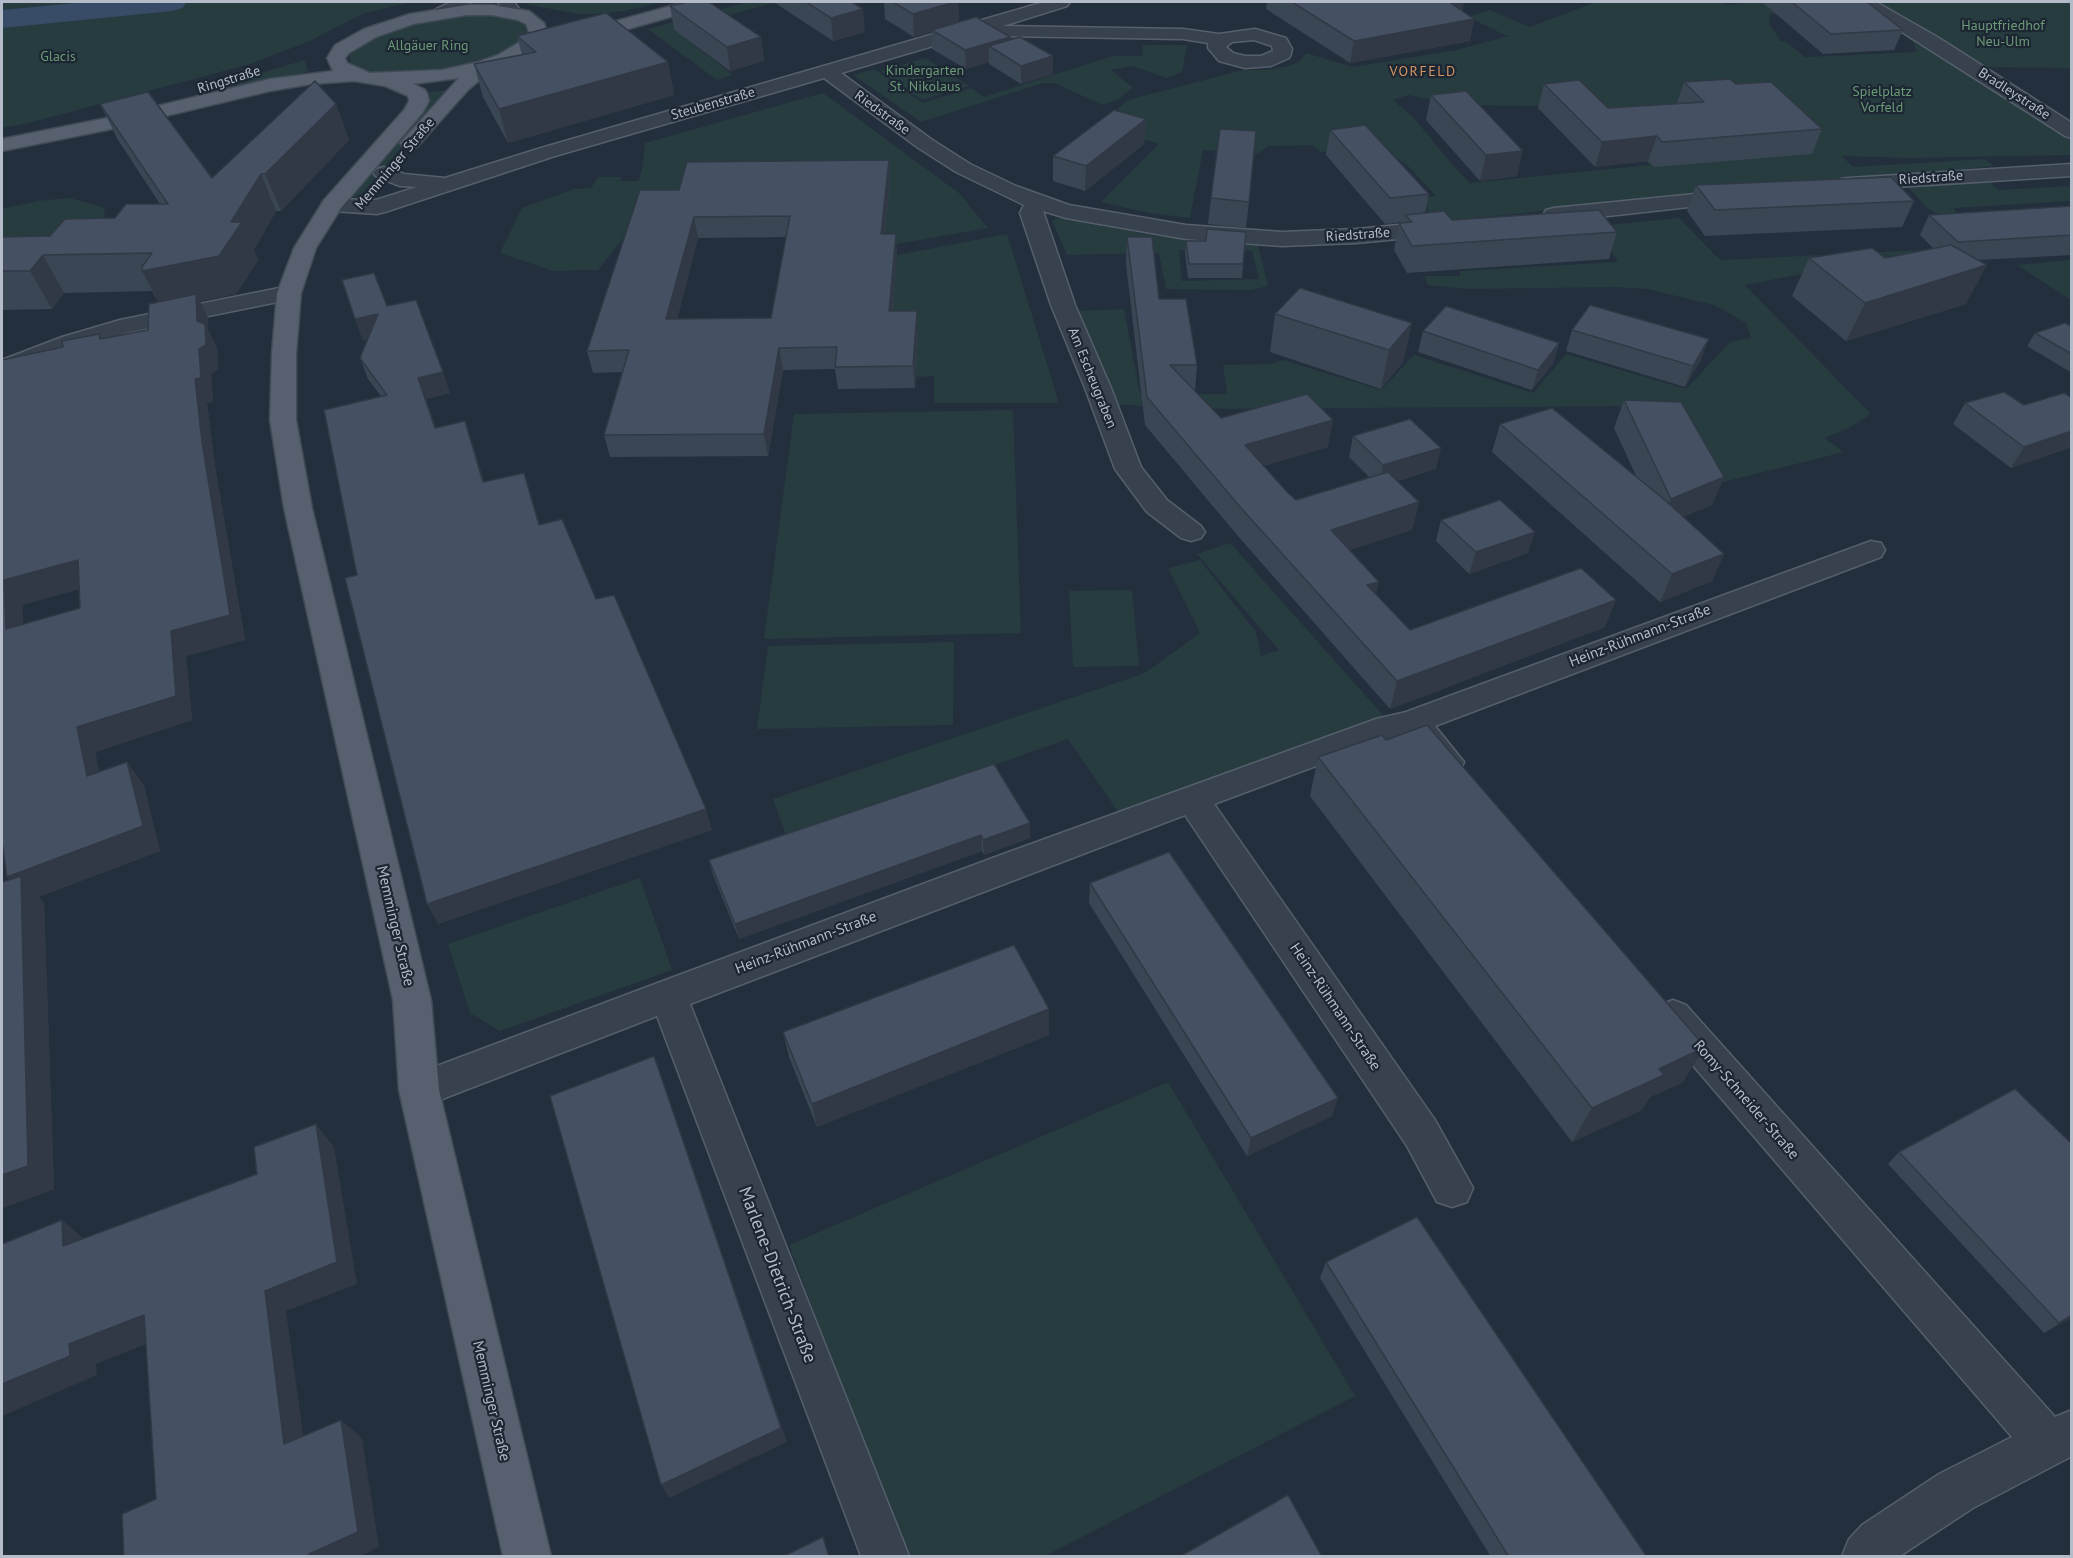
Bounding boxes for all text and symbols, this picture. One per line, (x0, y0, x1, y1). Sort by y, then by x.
park label: Hauptfriedhof Neu-Ulm (1961, 18, 2045, 50)
park label: Allgäuer Ring (387, 38, 469, 54)
park label: Glacis (40, 49, 76, 65)
street label: Ringstraße (195, 62, 263, 98)
park label: Kindergarten St. Nikolaus (886, 63, 964, 96)
district label: VORFELD (1389, 64, 1457, 80)
street label: Bradleystraße (1975, 64, 2053, 124)
street label: Steubenstraße (669, 84, 757, 124)
park label: Spielplatz Vorfeld (1852, 84, 1912, 116)
street label: Riedstraße (851, 87, 913, 139)
street label: Memminger Straße (352, 115, 438, 213)
street label: Riedstraße (1898, 167, 1964, 189)
street label: Riedstraße (1325, 224, 1391, 246)
street label: Am Escheugraben (1064, 325, 1120, 431)
street label: Heinz-Rühmann-Straße (1567, 601, 1713, 671)
street label: Memminger Straße (372, 864, 418, 988)
street label: Heinz-Rühmann-Straße (733, 908, 879, 978)
street label: Heinz-Rühmann-Straße (1286, 940, 1384, 1074)
street label: Romy-Schneider-Straße (1689, 1037, 1803, 1163)
street label: Marlene-Dietrich-Straße (733, 1184, 821, 1366)
street label: Memminger Straße (468, 1339, 514, 1463)

